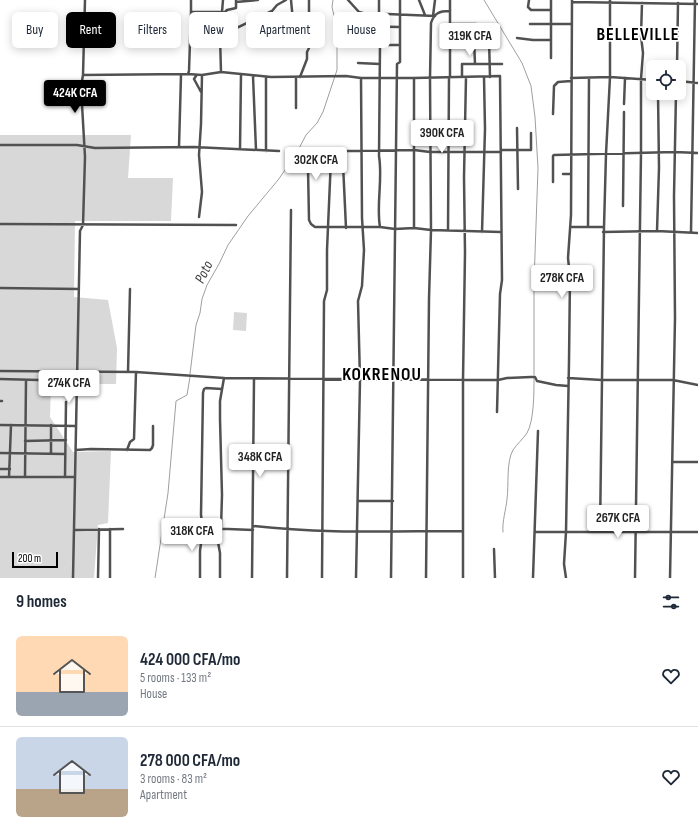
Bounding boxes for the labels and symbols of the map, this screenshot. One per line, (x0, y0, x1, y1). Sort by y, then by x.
pin: 319K CFA (429, 23, 511, 57)
district label: BELLEVILLE (596, 24, 680, 45)
pin: 424K CFA (34, 80, 116, 114)
pin: 390K CFA (401, 120, 483, 154)
pin: 302K CFA (275, 147, 357, 181)
water label: Poto (190, 258, 218, 286)
pin: 278K CFA (521, 265, 603, 299)
district label: KOKRENOU (342, 364, 422, 385)
pin: 274K CFA (28, 370, 110, 404)
pin: 348K CFA (219, 444, 301, 478)
pin: 267K CFA (577, 505, 659, 539)
pin: 318K CFA (151, 518, 233, 552)
scale bar (12, 550, 58, 569)

